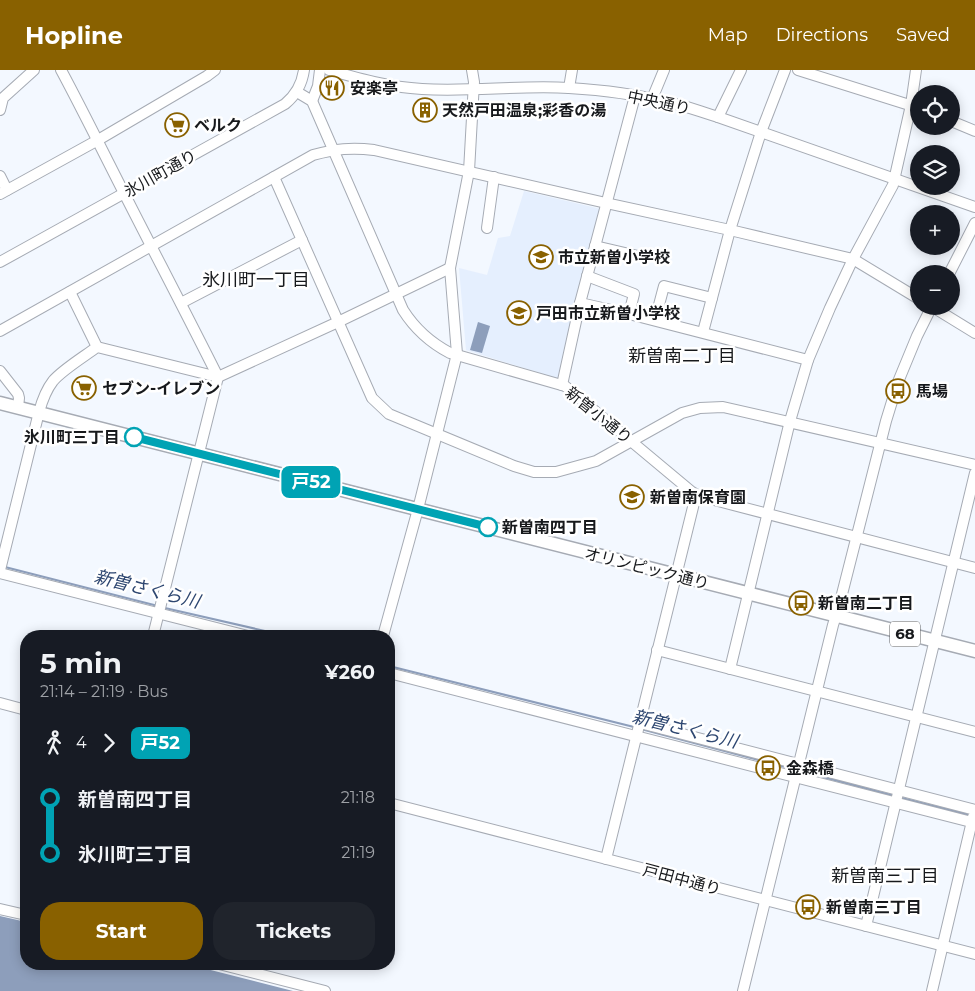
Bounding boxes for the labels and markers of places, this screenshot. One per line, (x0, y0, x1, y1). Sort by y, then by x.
restaurant icon: 安楽亭 (319, 75, 345, 101)
place label: 安楽亭 (350, 79, 398, 98)
building icon: 天然戸田温泉;彩香の湯 (412, 97, 438, 123)
place label: 天然戸田温泉;彩香の湯 (442, 101, 606, 120)
supermarket icon: ベルク (164, 112, 190, 138)
place label: ベルク (194, 116, 242, 135)
school or university icon: 市立新曽小学校 (528, 244, 554, 270)
place label: 市立新曽小学校 (558, 248, 670, 267)
school or university icon: 戸田市立新曽小学校 (506, 300, 532, 326)
place label: 戸田市立新曽小学校 (536, 304, 680, 323)
supermarket icon: セブン-イレブン (71, 375, 97, 401)
bus stop icon: 馬場 (885, 378, 911, 404)
place label: セブン-イレブン (102, 379, 220, 398)
place label: 馬場 (916, 382, 948, 401)
marker: 氷川町三丁目 (124, 427, 144, 447)
place label: 氷川町三丁目 (24, 428, 120, 447)
school or university icon: 新曽南保育園 (619, 484, 645, 510)
place label: 新曽南保育園 (650, 488, 746, 507)
marker: 新曽南四丁目 (478, 517, 498, 537)
place label: 新曽南四丁目 (502, 518, 598, 537)
bus stop icon: 新曽南二丁目 (788, 590, 814, 616)
place label: 新曽南二丁目 (818, 594, 914, 613)
bus stop icon: 金森橋 (755, 755, 781, 781)
place label: 金森橋 (786, 759, 834, 778)
bus stop icon: 新曽南三丁目 (795, 894, 821, 920)
place label: 新曽南三丁目 (826, 898, 922, 917)

